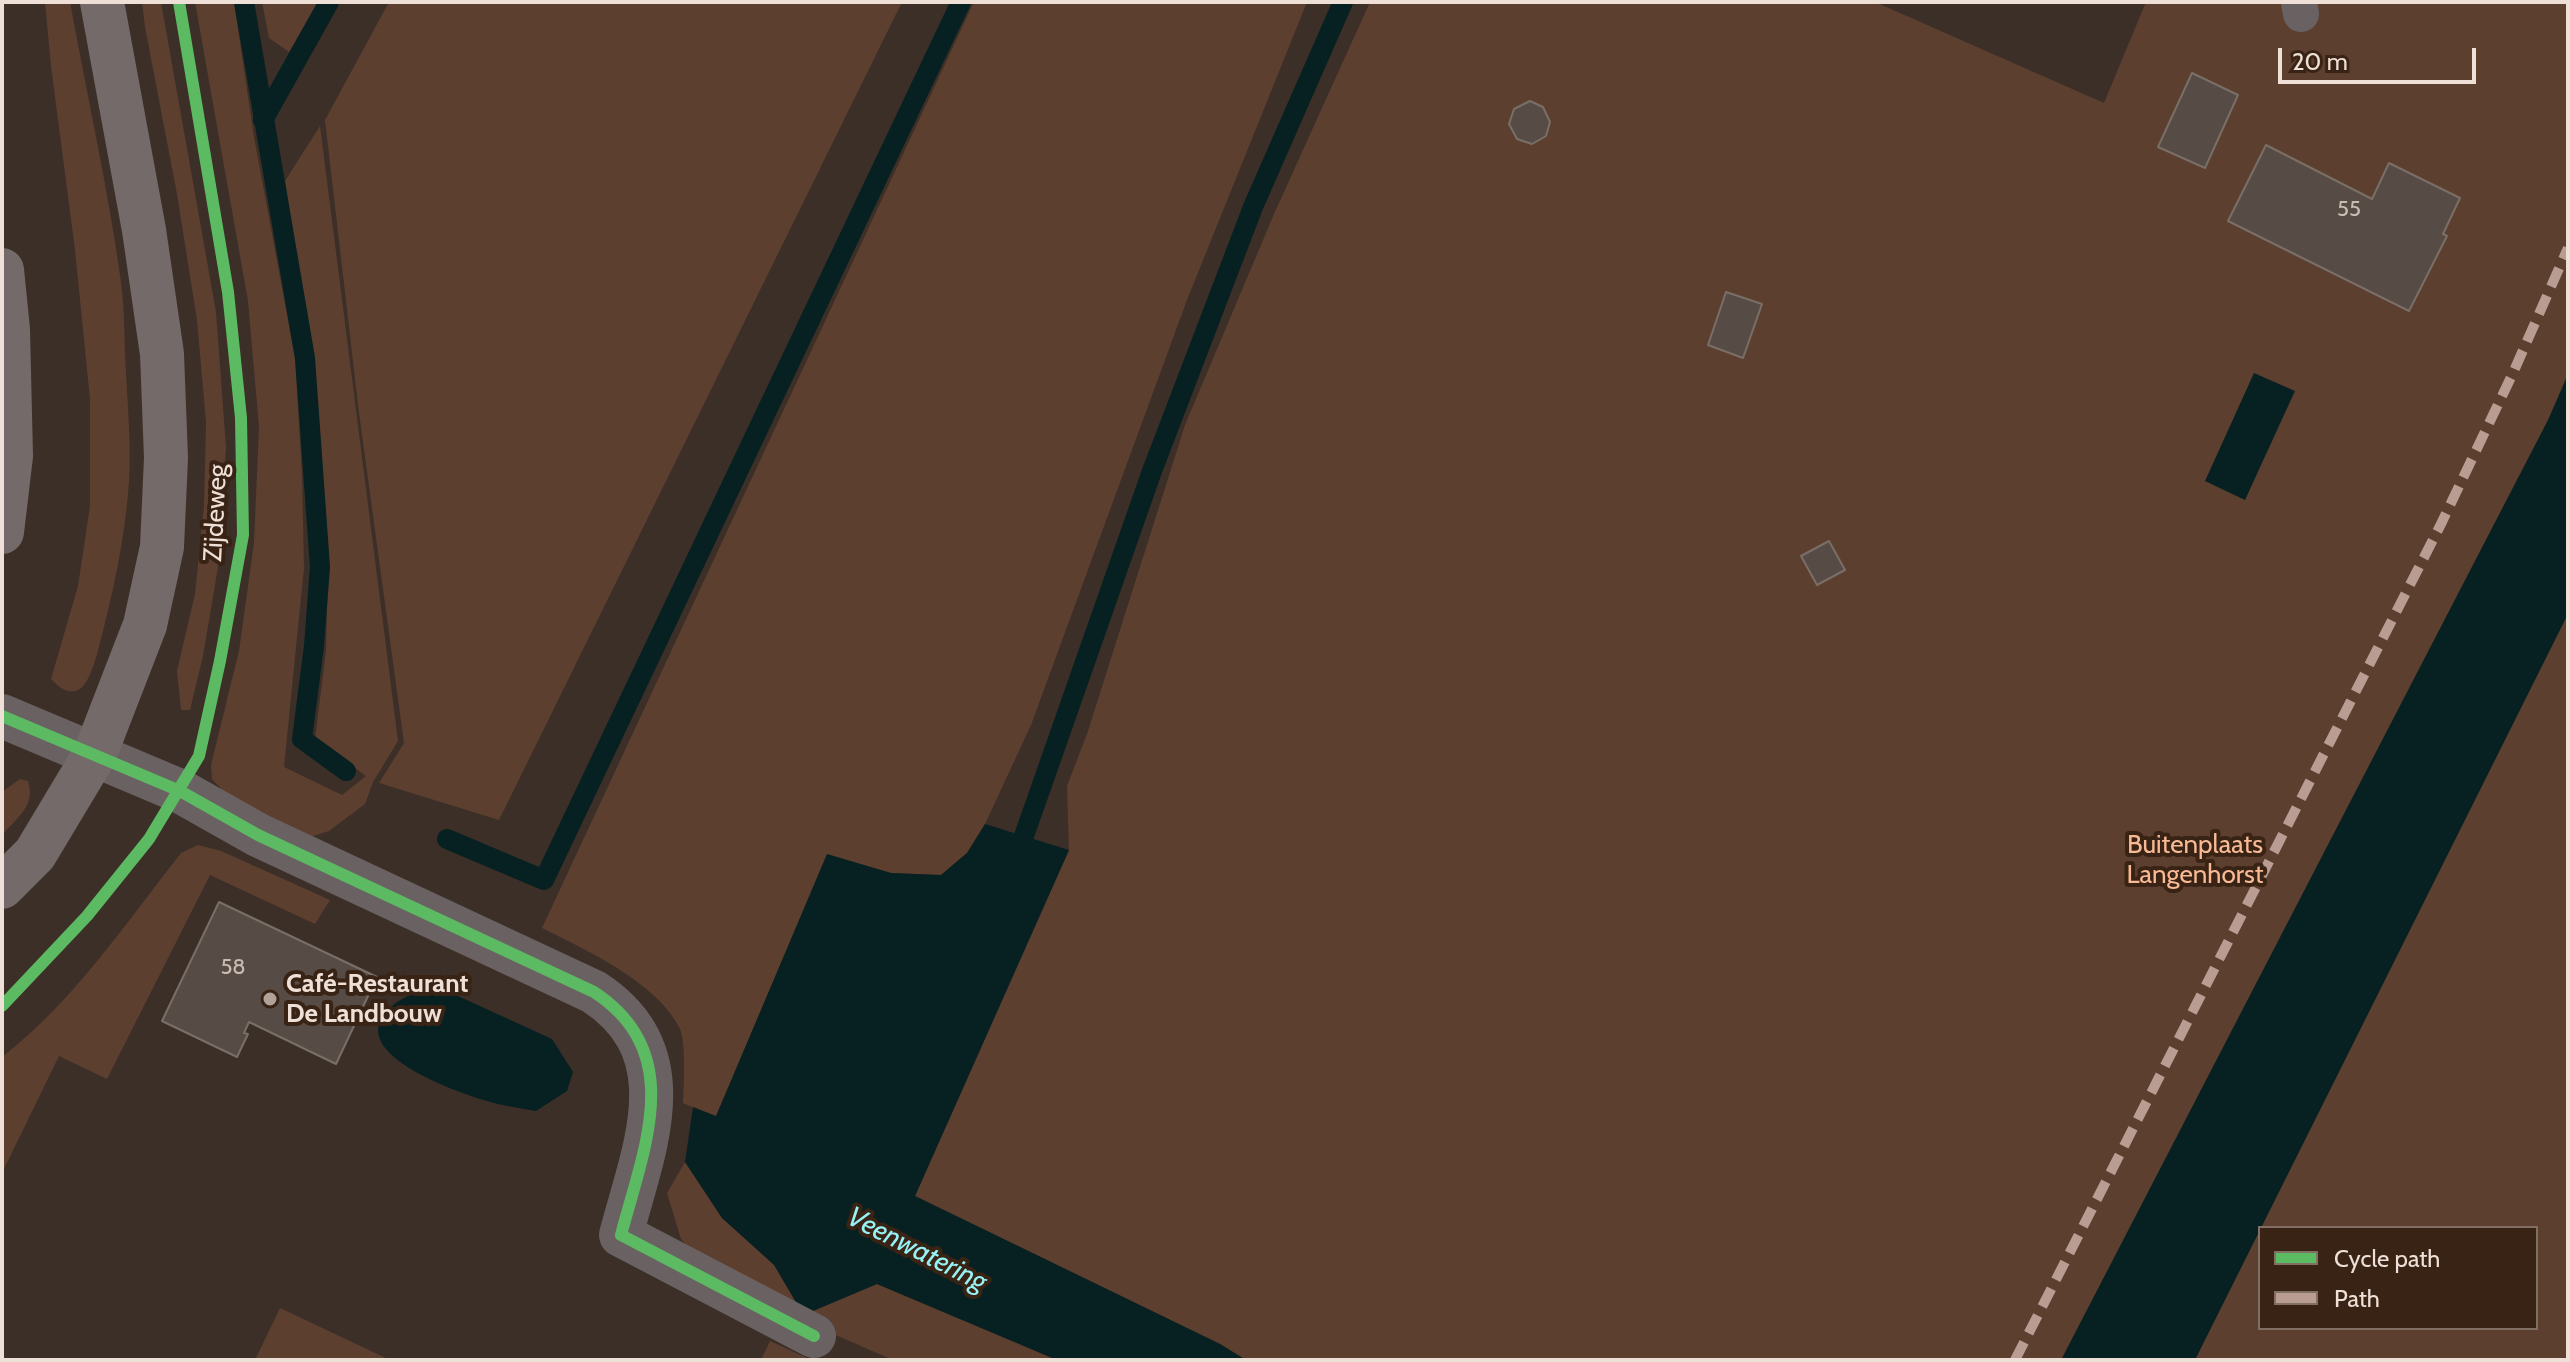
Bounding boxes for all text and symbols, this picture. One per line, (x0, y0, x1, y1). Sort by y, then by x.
scale bar (2282, 32, 2480, 82)
text: 20 m (2292, 47, 2348, 76)
house number: 55 (2337, 197, 2361, 223)
street label: Zijdeweg (198, 463, 234, 563)
park label: Buitenplaats Langenhorst (2127, 829, 2263, 890)
house number: 58 (220, 955, 246, 981)
place label: Café-Restaurant De Landbouw (286, 968, 468, 1030)
marker: Café-Restaurant De Landbouw (261, 990, 279, 1008)
water label: Veenwatering (842, 1201, 992, 1299)
legend (2258, 1226, 2538, 1330)
text: Cycle path (2334, 1244, 2440, 1273)
text: Path (2334, 1284, 2380, 1313)

